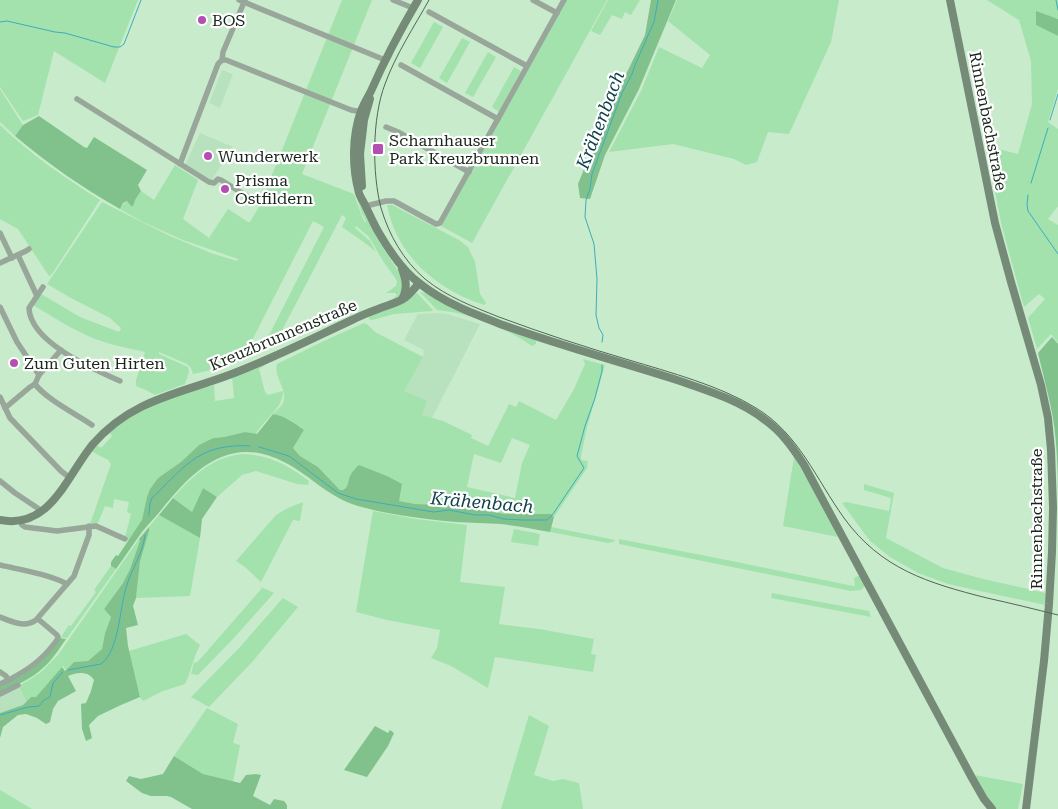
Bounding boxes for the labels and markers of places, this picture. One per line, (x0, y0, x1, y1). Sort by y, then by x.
place label: BOS (212, 11, 245, 30)
marker: BOS (196, 14, 208, 26)
place label: Scharnhauser Park Kreuzbrunnen (389, 131, 539, 168)
marker: Scharnhauser Park Kreuzbrunnen (371, 142, 385, 156)
place label: Wunderwerk (218, 147, 319, 166)
marker: Wunderwerk (202, 150, 214, 162)
place label: Prisma Ostfildern (235, 171, 313, 208)
marker: Prisma Ostfildern (219, 183, 231, 195)
place label: Zum Guten Hirten (24, 354, 165, 373)
marker: Zum Guten Hirten (8, 357, 20, 369)

